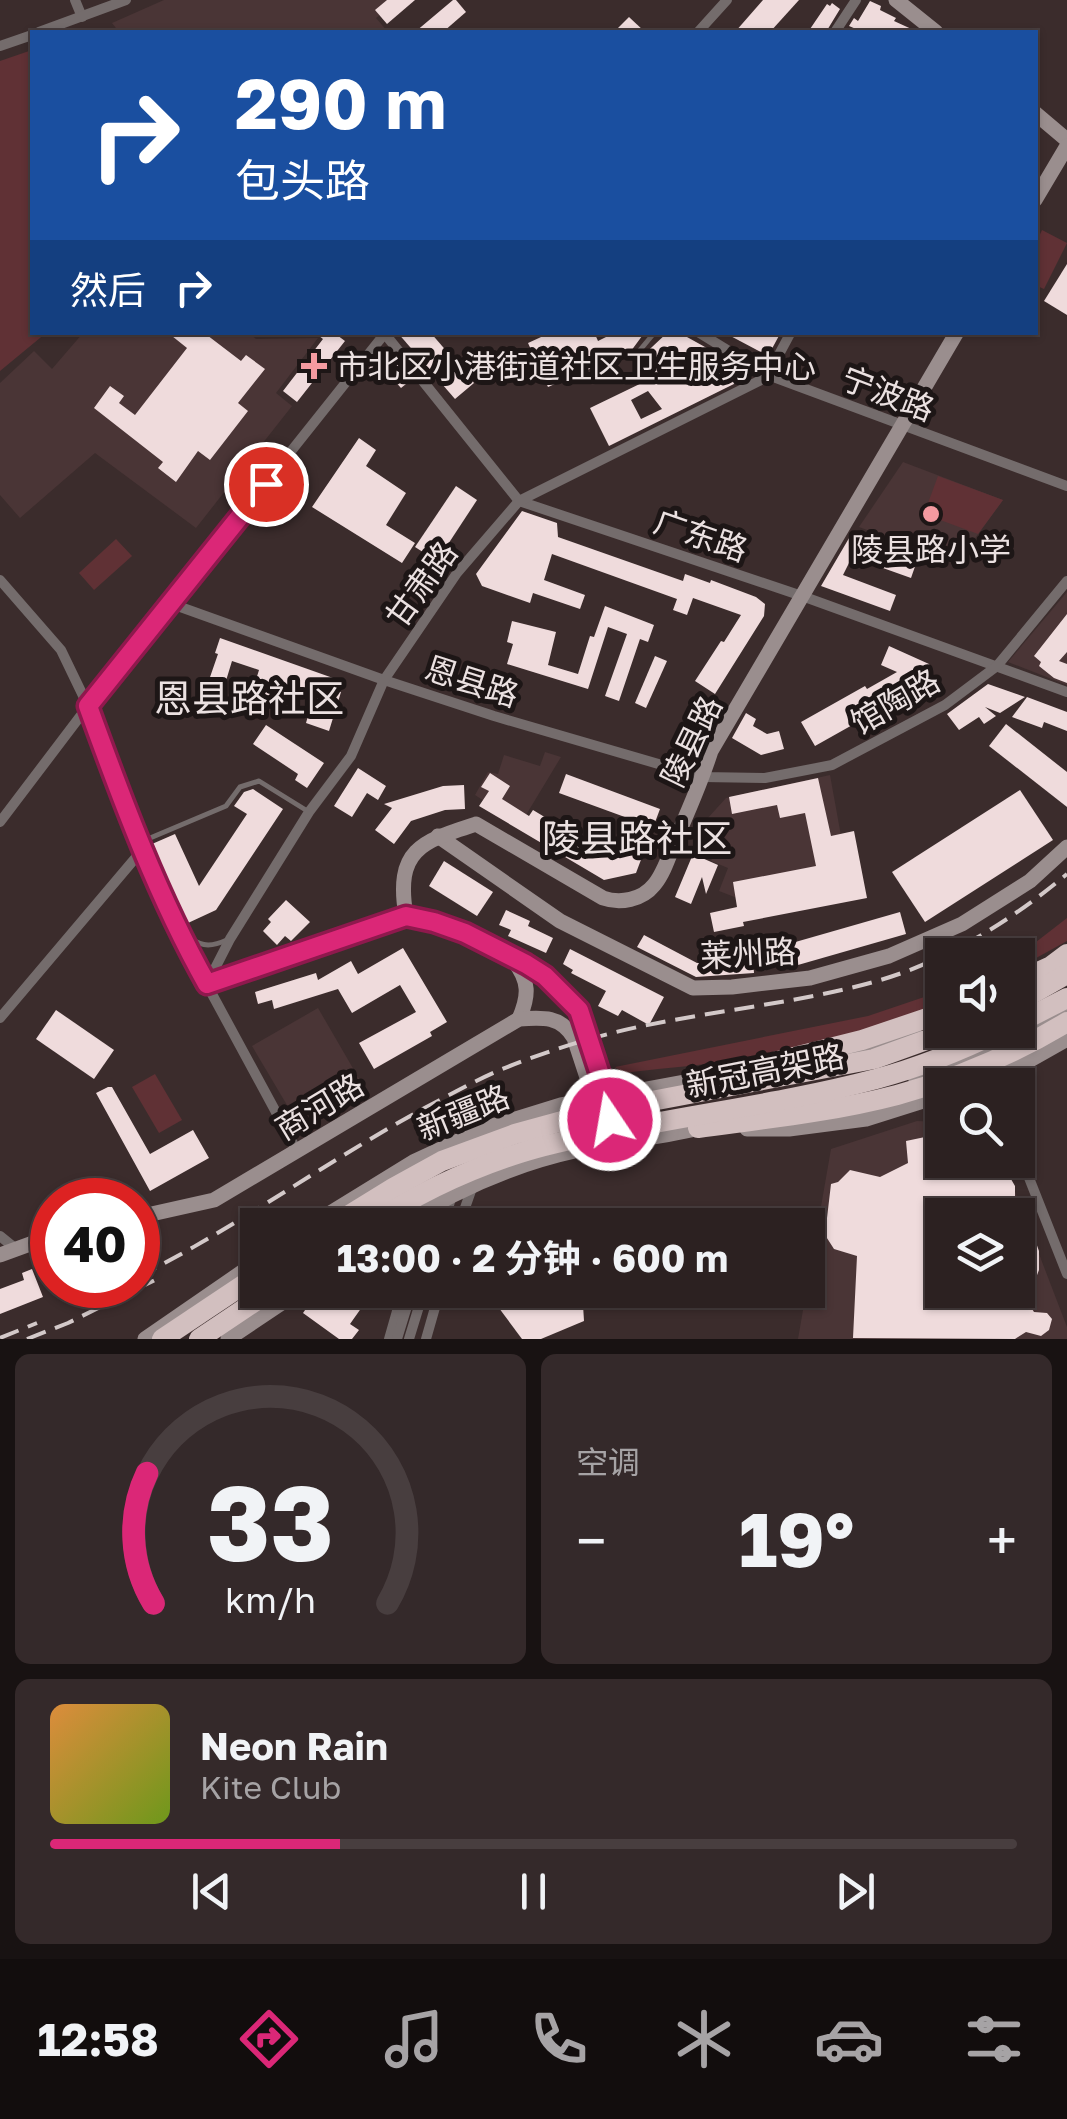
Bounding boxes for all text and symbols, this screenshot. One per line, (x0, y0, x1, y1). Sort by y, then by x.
text: 290 m (235, 60, 446, 144)
icon: right (70, 70, 200, 200)
text: 包头路 (235, 153, 370, 207)
icon: right (166, 260, 221, 315)
text: 然后 (70, 267, 146, 312)
place label: 市北区小港街道社区卫生服务中心 (336, 347, 816, 385)
marker: 市北区小港街道社区卫生服务中心 (301, 353, 327, 379)
street label: 宁波路 (836, 358, 940, 428)
pin (224, 442, 309, 527)
icon: arrive (239, 457, 294, 512)
street label: 广东路 (649, 501, 753, 569)
marker: 陵县路小学 (920, 503, 942, 525)
place label: 陵县路小学 (851, 530, 1011, 568)
street label: 甘肃路 (377, 534, 465, 634)
street label: 恩县路 (420, 648, 524, 714)
street label: 馆陶路 (844, 661, 946, 741)
district label: 恩县路社区 (154, 675, 344, 720)
street label: 陵县路 (653, 690, 729, 792)
district label: 陵县路社区 (542, 815, 732, 860)
street label: 莱州路 (699, 932, 797, 974)
map controls (925, 938, 1035, 1308)
button: sound (925, 938, 1035, 1048)
street label: 新冠高架路 (683, 1036, 847, 1104)
street label: 商河路 (268, 1065, 370, 1147)
position arrow (558, 1068, 662, 1172)
button: search (925, 1068, 1035, 1178)
street label: 新疆路 (411, 1076, 515, 1148)
speed limit sign: 40 (30, 1178, 160, 1308)
button: layers (925, 1198, 1035, 1308)
text: 13:00 · 2 分钟 · 600 m (337, 1235, 728, 1280)
text: 空调 (576, 1443, 640, 1481)
text: 33 (207, 1459, 334, 1584)
text: 19° (739, 1493, 854, 1584)
text: − (576, 1507, 606, 1573)
text: + (987, 1507, 1017, 1573)
text: km/h (225, 1578, 316, 1621)
text: Neon Rain (200, 1723, 388, 1768)
text: Kite Club (200, 1768, 341, 1806)
icon: previous (184, 1864, 239, 1919)
icon: pause (506, 1864, 561, 1919)
icon: next (828, 1864, 883, 1919)
icon: directions (234, 2004, 304, 2074)
icon: music (379, 2004, 449, 2074)
icon: phone (524, 2004, 594, 2074)
icon: climate (669, 2004, 739, 2074)
icon: car (814, 2004, 884, 2074)
icon: filters (959, 2004, 1029, 2074)
text: 12:58 (38, 2012, 159, 2066)

